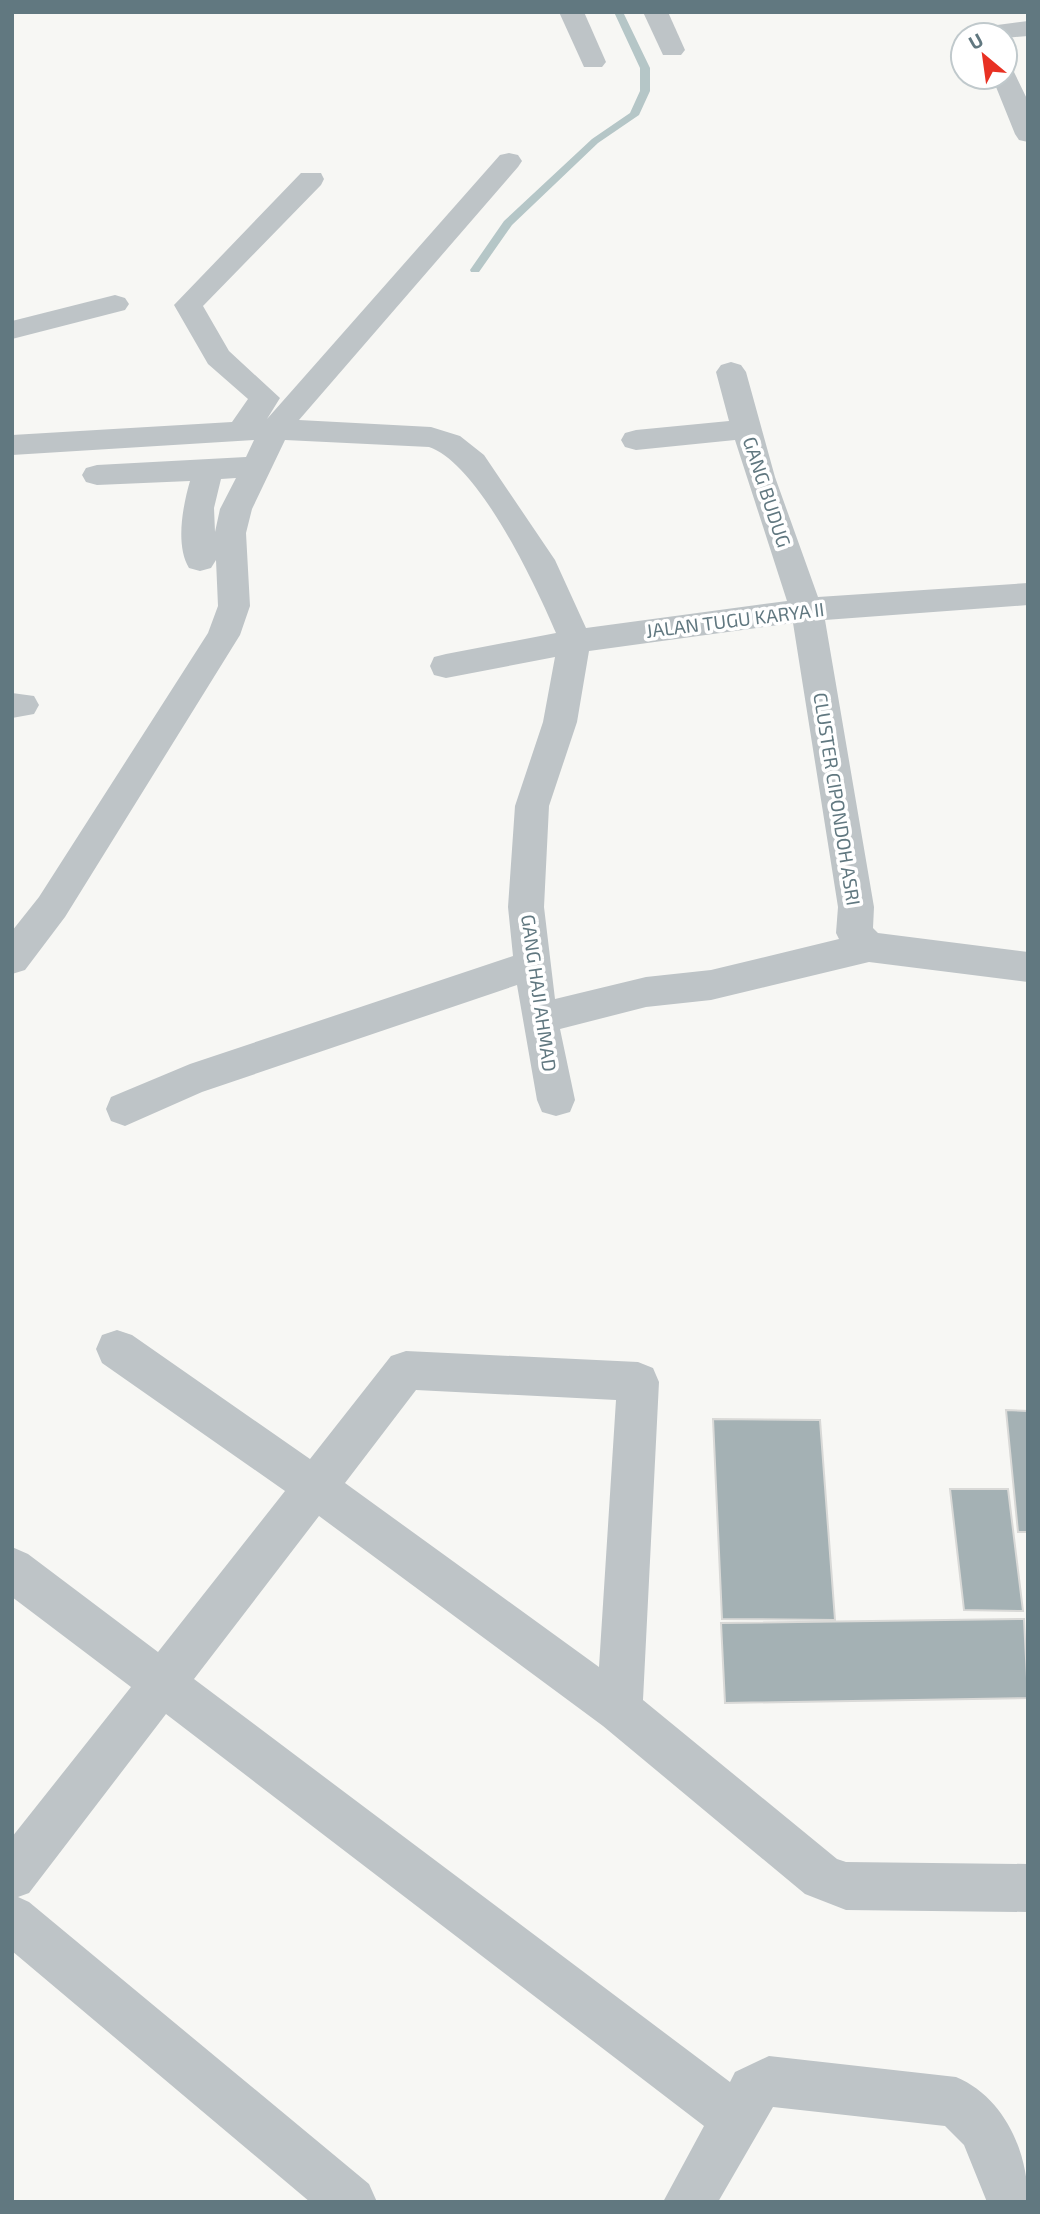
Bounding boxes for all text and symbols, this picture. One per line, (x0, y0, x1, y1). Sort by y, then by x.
north arrow (949, 21, 1019, 91)
text: U (964, 27, 987, 54)
street label: GANG BUDUG (739, 434, 796, 550)
street label: JALAN TUGU KARYA II (644, 597, 825, 642)
street label: CLUSTER CIPONDOH ASRI (809, 691, 866, 907)
street label: GANG HAJI AHMAD (517, 913, 562, 1073)

